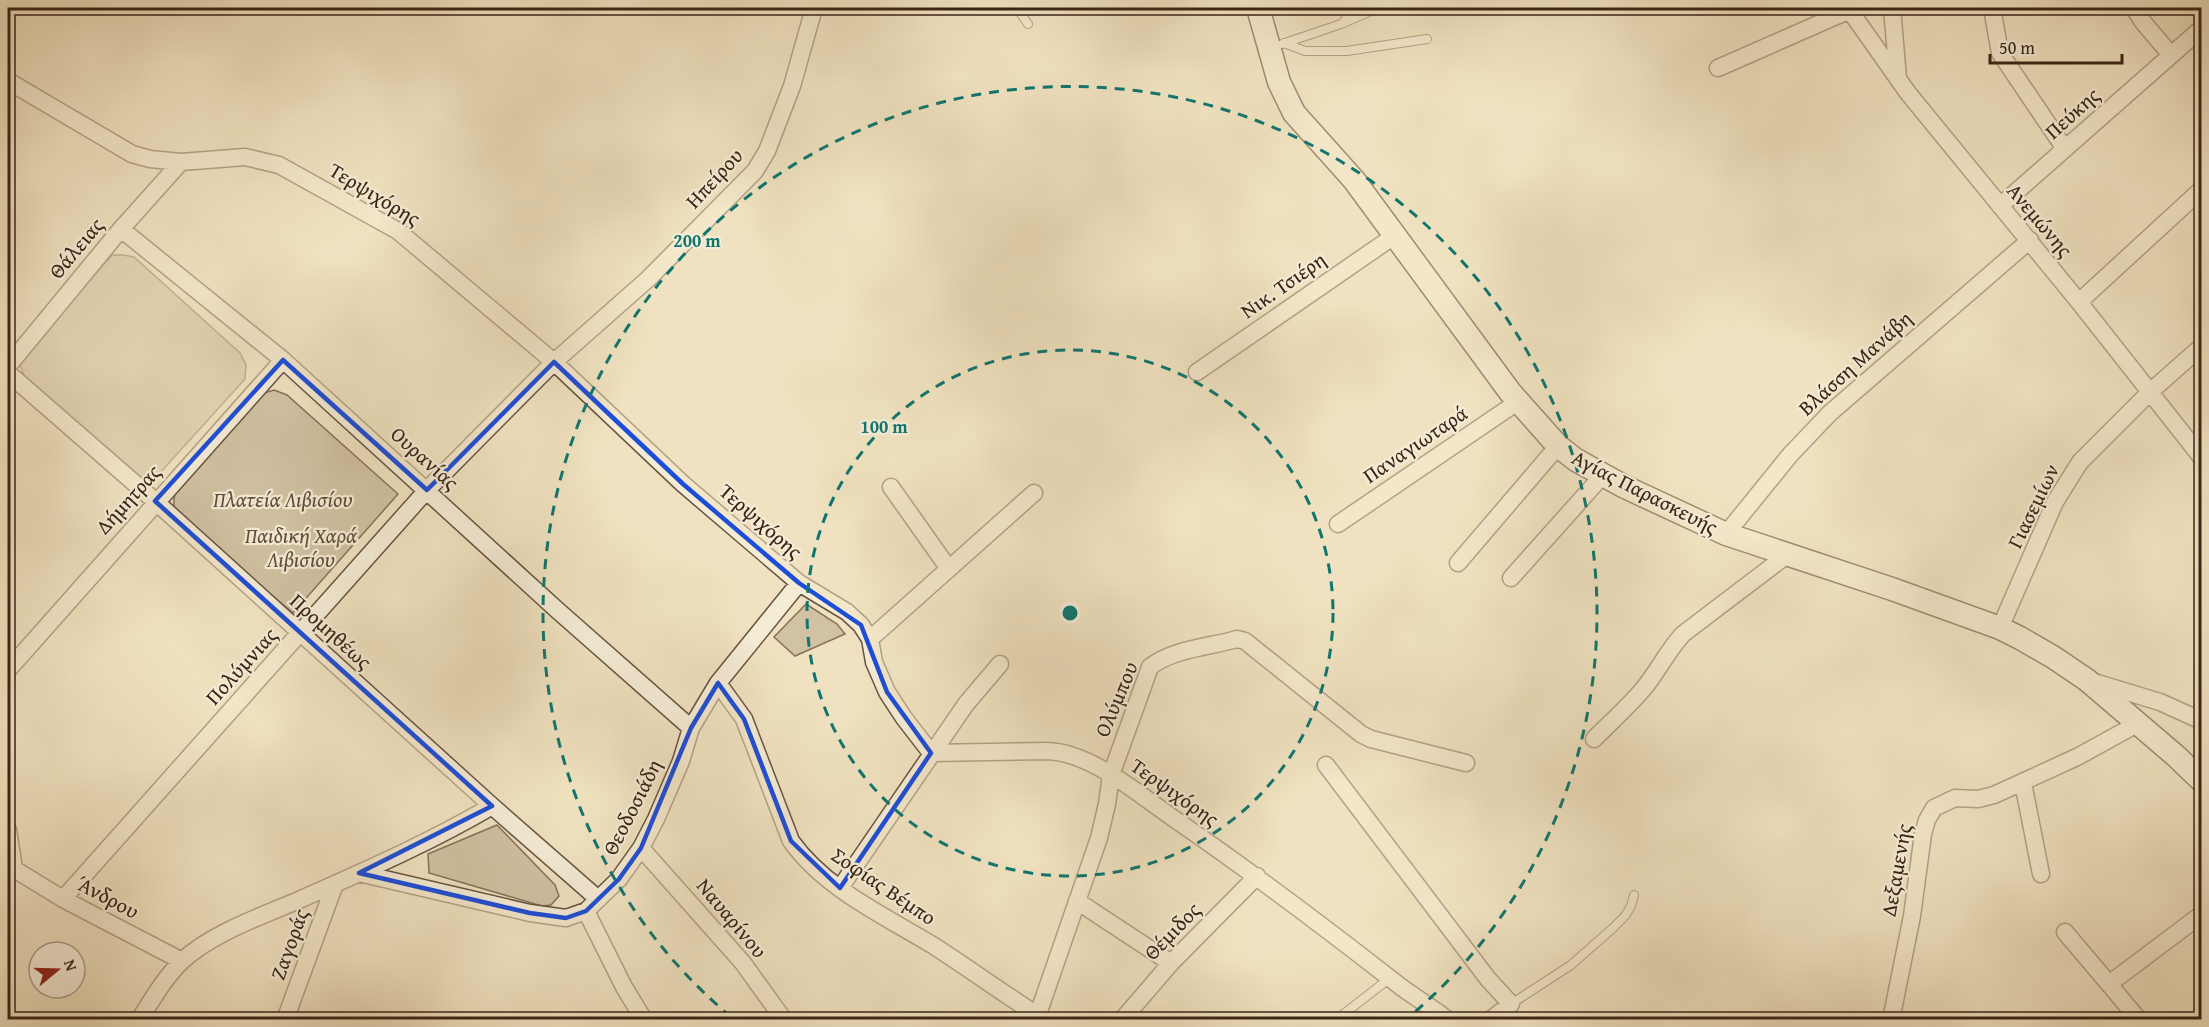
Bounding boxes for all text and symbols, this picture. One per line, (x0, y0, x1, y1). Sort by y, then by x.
scale bar (1990, 27, 2122, 65)
text: 50 m (1999, 34, 2035, 61)
street label: Πεύκης (2038, 80, 2106, 146)
street label: Ηπείρου (678, 141, 750, 215)
street label: Τερψιχόρης (323, 155, 427, 234)
street label: Ανεμώνης (2000, 176, 2080, 264)
street label: Θάλειας (41, 211, 111, 285)
text: 200 m (673, 227, 721, 254)
street label: Νικ. Τσιέρη (1234, 244, 1332, 326)
street label: Βλάσση Μανάβη (1791, 303, 1919, 423)
street label: Παναγιωταρά (1356, 397, 1474, 491)
text: 100 m (860, 413, 908, 440)
street label: Ουρανίας (384, 419, 466, 497)
street label: Αγίας Παρασκευής (1567, 442, 1724, 542)
street label: Δήμητρας (88, 457, 168, 541)
street label: Γιασεμίων (1999, 458, 2067, 554)
street label: Τερψιχόρης (712, 476, 810, 566)
park label: Πλατεία Λιβισίου (212, 484, 353, 515)
park label: Παιδική Χαρά Λιβισίου (244, 520, 357, 575)
street label: Προμηθέως (283, 586, 379, 676)
centre of rings (1060, 603, 1080, 623)
street label: Πολύμνιας (198, 620, 284, 712)
street label: Ολύμπου (1086, 656, 1146, 742)
street label: Τερψιχόρης (1124, 750, 1226, 834)
street label: Θεοδοσιάδη (595, 754, 669, 860)
street label: Δεξαμενής (1873, 821, 1919, 919)
street label: Σοφίας Βέμπο (825, 839, 943, 933)
street label: Άνδρου (71, 868, 145, 926)
street label: Ναυαρίνου (689, 871, 775, 965)
street label: Θέμιδος (1136, 895, 1208, 967)
street label: Ζαγοράς (262, 904, 316, 984)
north arrow (27, 940, 87, 1000)
text: N (58, 956, 84, 974)

